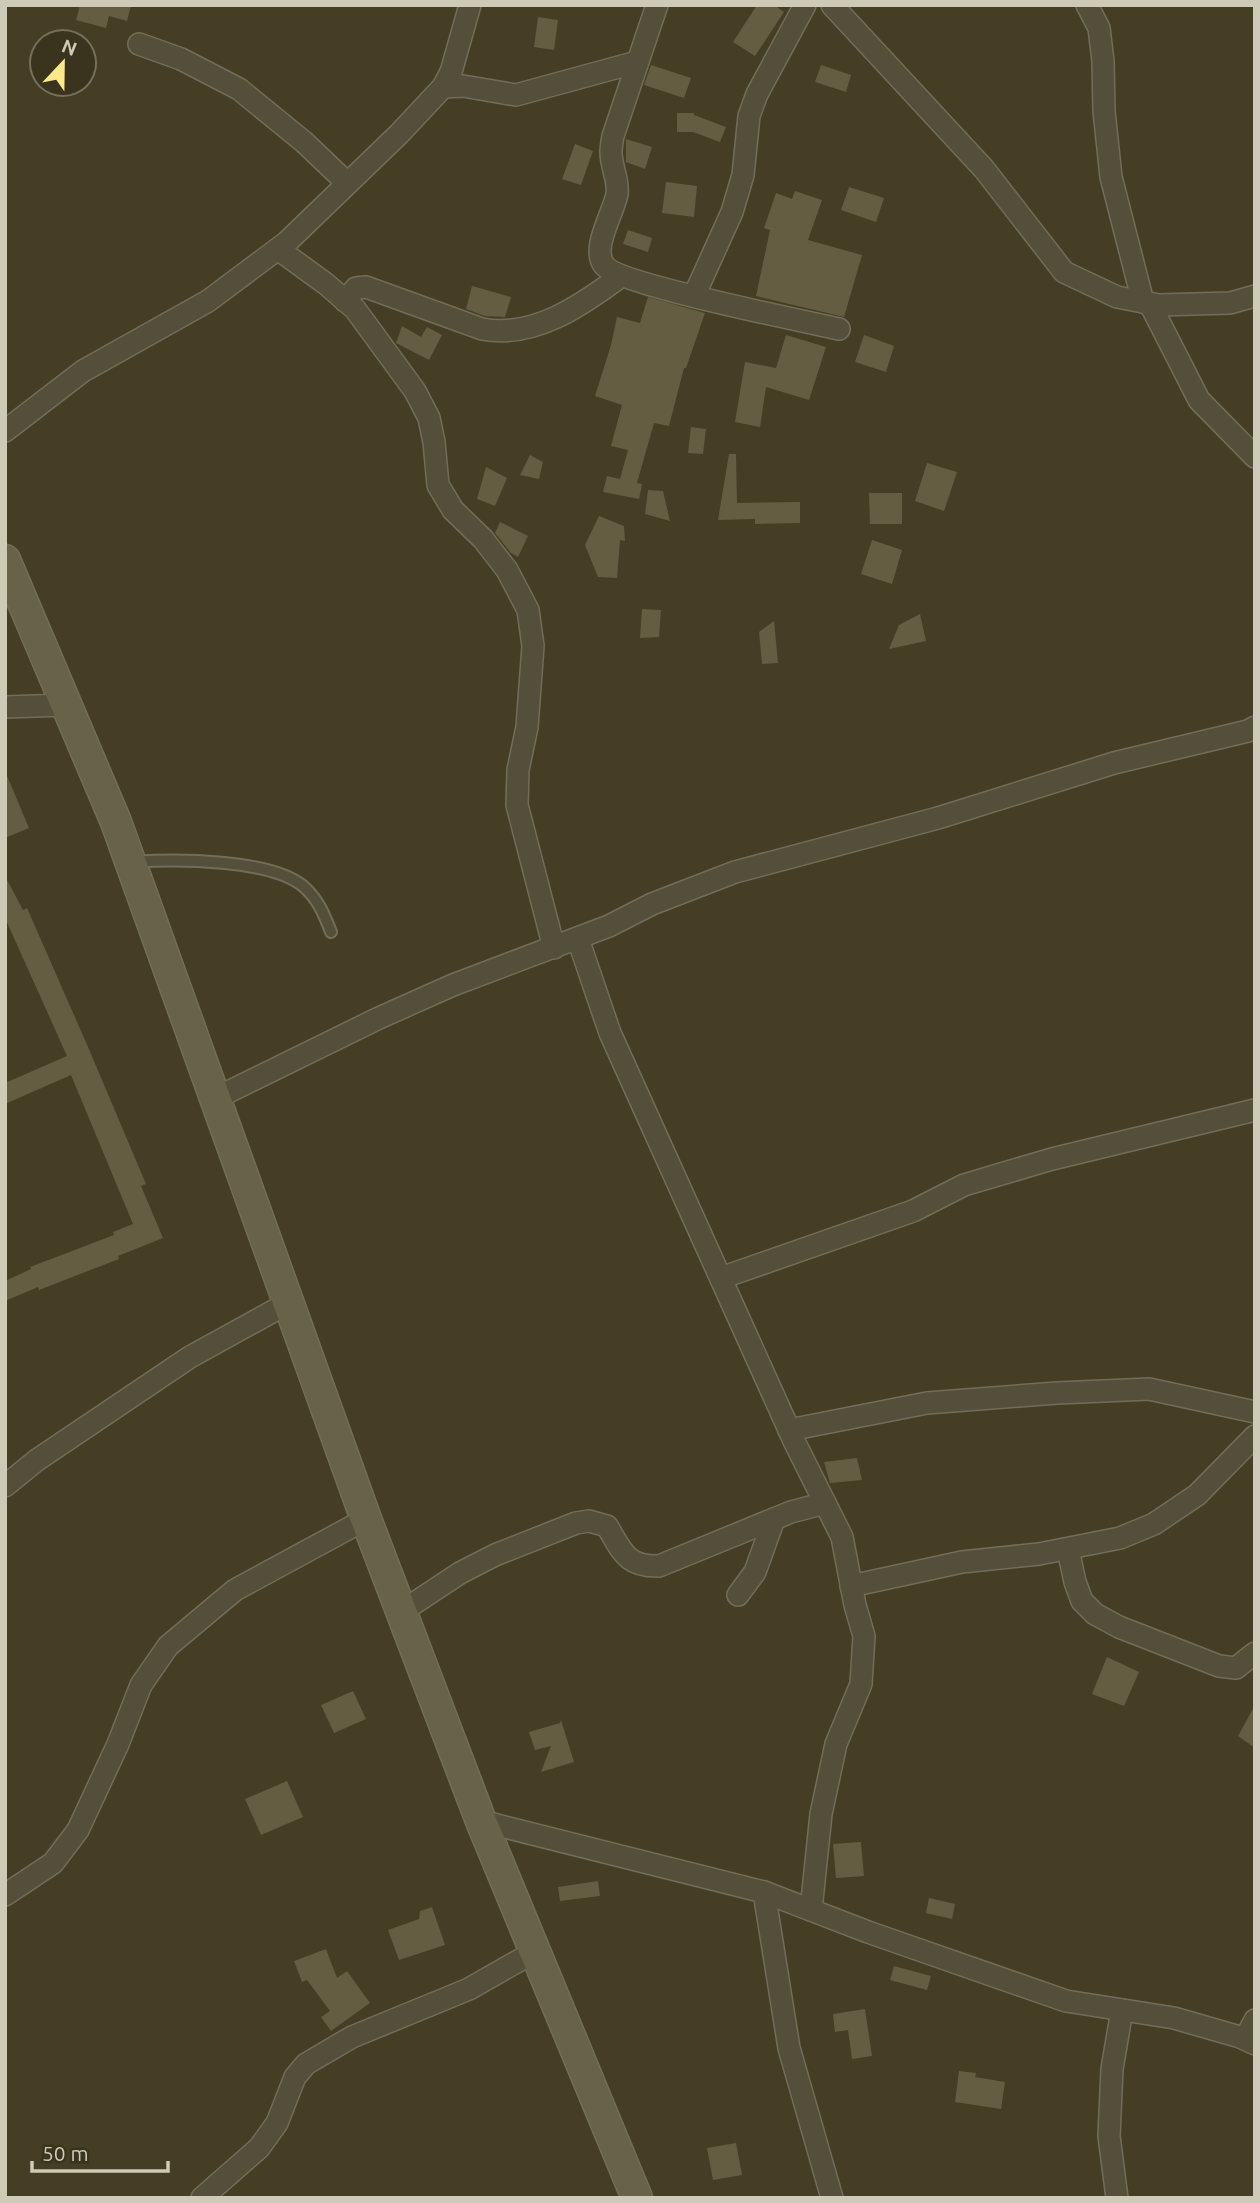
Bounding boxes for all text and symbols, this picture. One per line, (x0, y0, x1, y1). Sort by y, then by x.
north arrow (28, 28, 98, 98)
text: N (59, 34, 80, 60)
scale bar (32, 2130, 168, 2174)
text: 50 m (42, 2141, 89, 2165)

